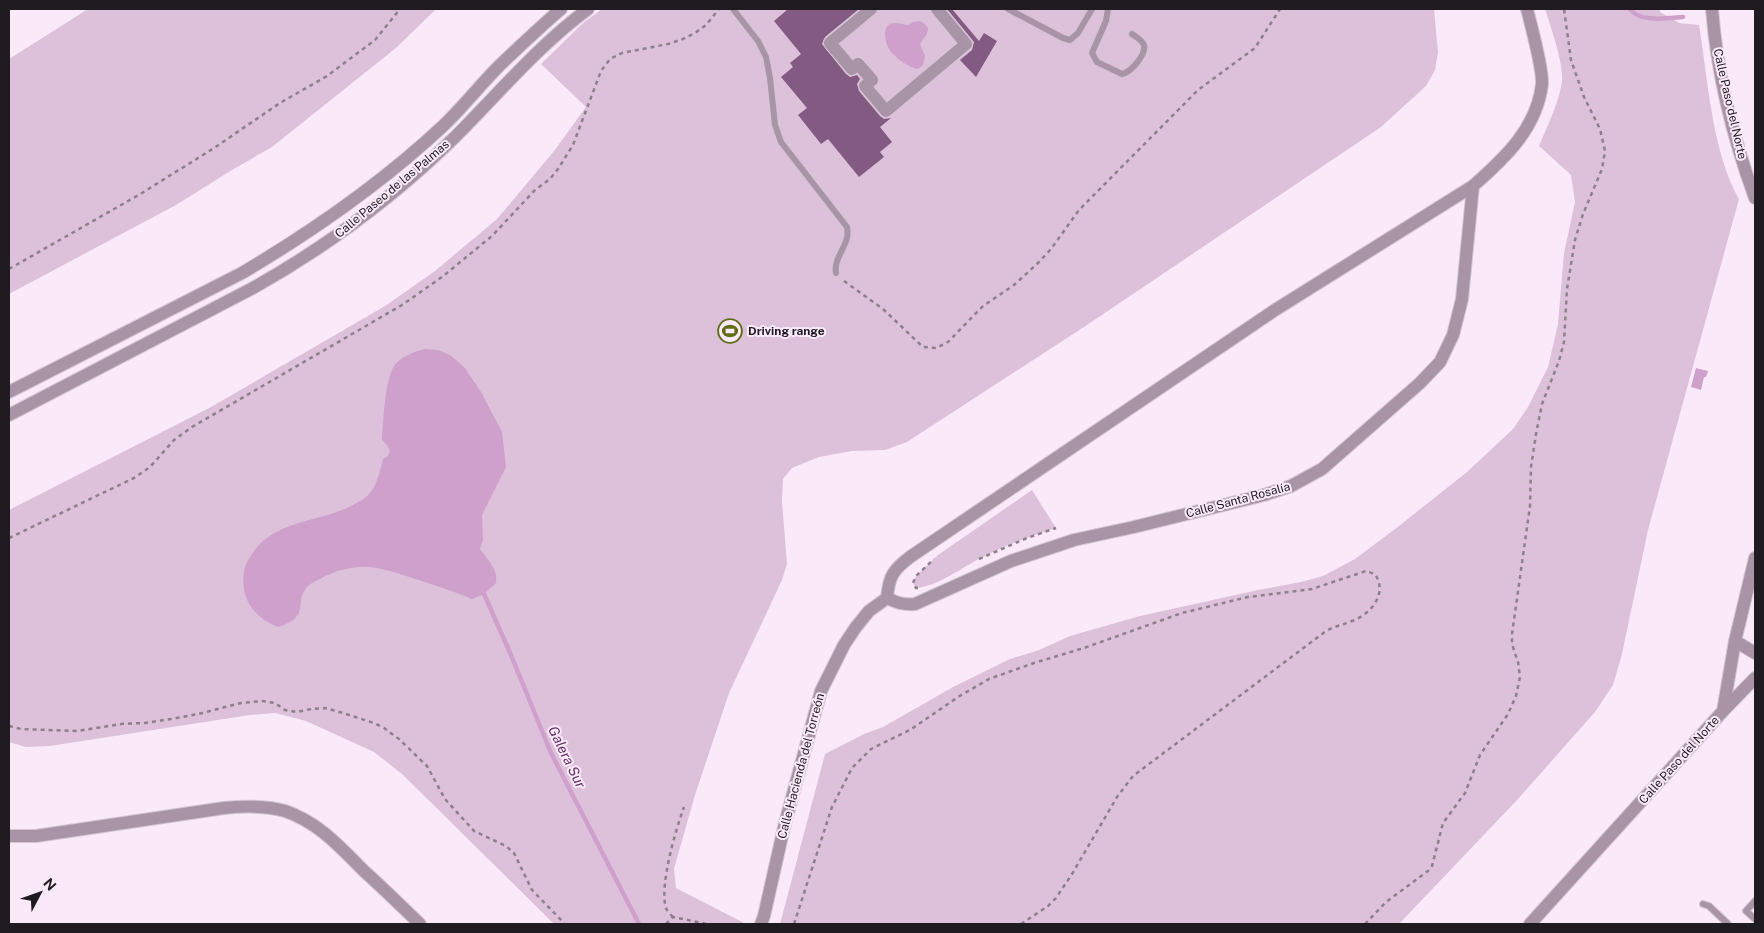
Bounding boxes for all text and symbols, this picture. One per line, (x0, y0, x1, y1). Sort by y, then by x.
street label: Calle Paso del Norte (1710, 47, 1750, 161)
street label: Calle Paseo de las Palmas (332, 137, 452, 241)
sports icon: Driving range (717, 318, 743, 344)
place label: Driving range (748, 324, 825, 338)
street label: Calle Santa Rosalía (1184, 479, 1292, 521)
street label: Calle Hacienda del Torreón (775, 692, 827, 840)
street label: Calle Paso del Norte (1636, 713, 1722, 807)
water label: Galera Sur (545, 723, 589, 791)
north arrow (15, 868, 65, 918)
text: N (40, 875, 59, 894)

